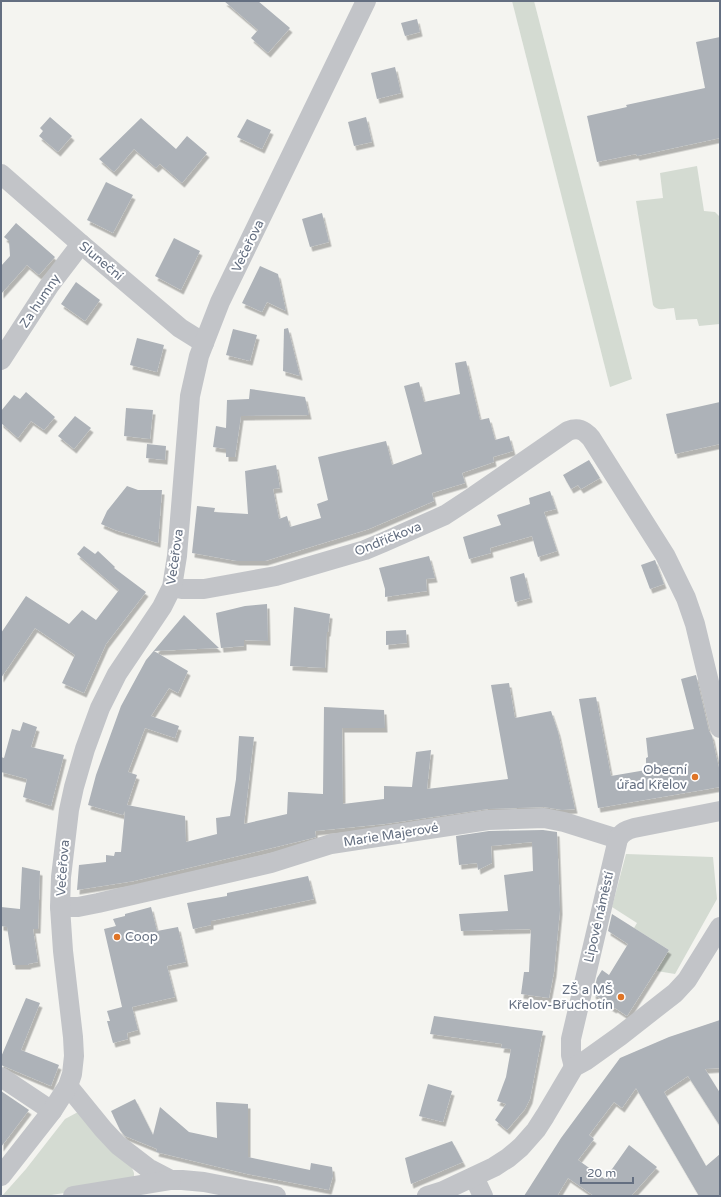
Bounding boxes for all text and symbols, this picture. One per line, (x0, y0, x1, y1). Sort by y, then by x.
street label: Večeřova (228, 217, 268, 275)
street label: Sluneční (76, 238, 126, 284)
street label: Za humny (16, 271, 64, 331)
street label: Ondříčkova (352, 518, 424, 560)
street label: Večeřova (163, 528, 187, 586)
place label: Obecní úřad Křelov (616, 762, 687, 793)
marker: Obecní úřad Křelov (690, 772, 700, 782)
street label: Marie Majerové (342, 820, 440, 850)
street label: Večeřova (53, 839, 73, 897)
street label: Lipové náměstí (581, 870, 617, 964)
place label: Coop (125, 929, 158, 945)
marker: Coop (112, 932, 122, 942)
place label: ZŠ a MŠ Křelov-Břuchotín (508, 982, 613, 1013)
marker: ZŠ a MŠ Křelov-Břuchotín (616, 992, 626, 1002)
scale bar (581, 1159, 633, 1185)
text: 20 m (587, 1166, 616, 1180)

